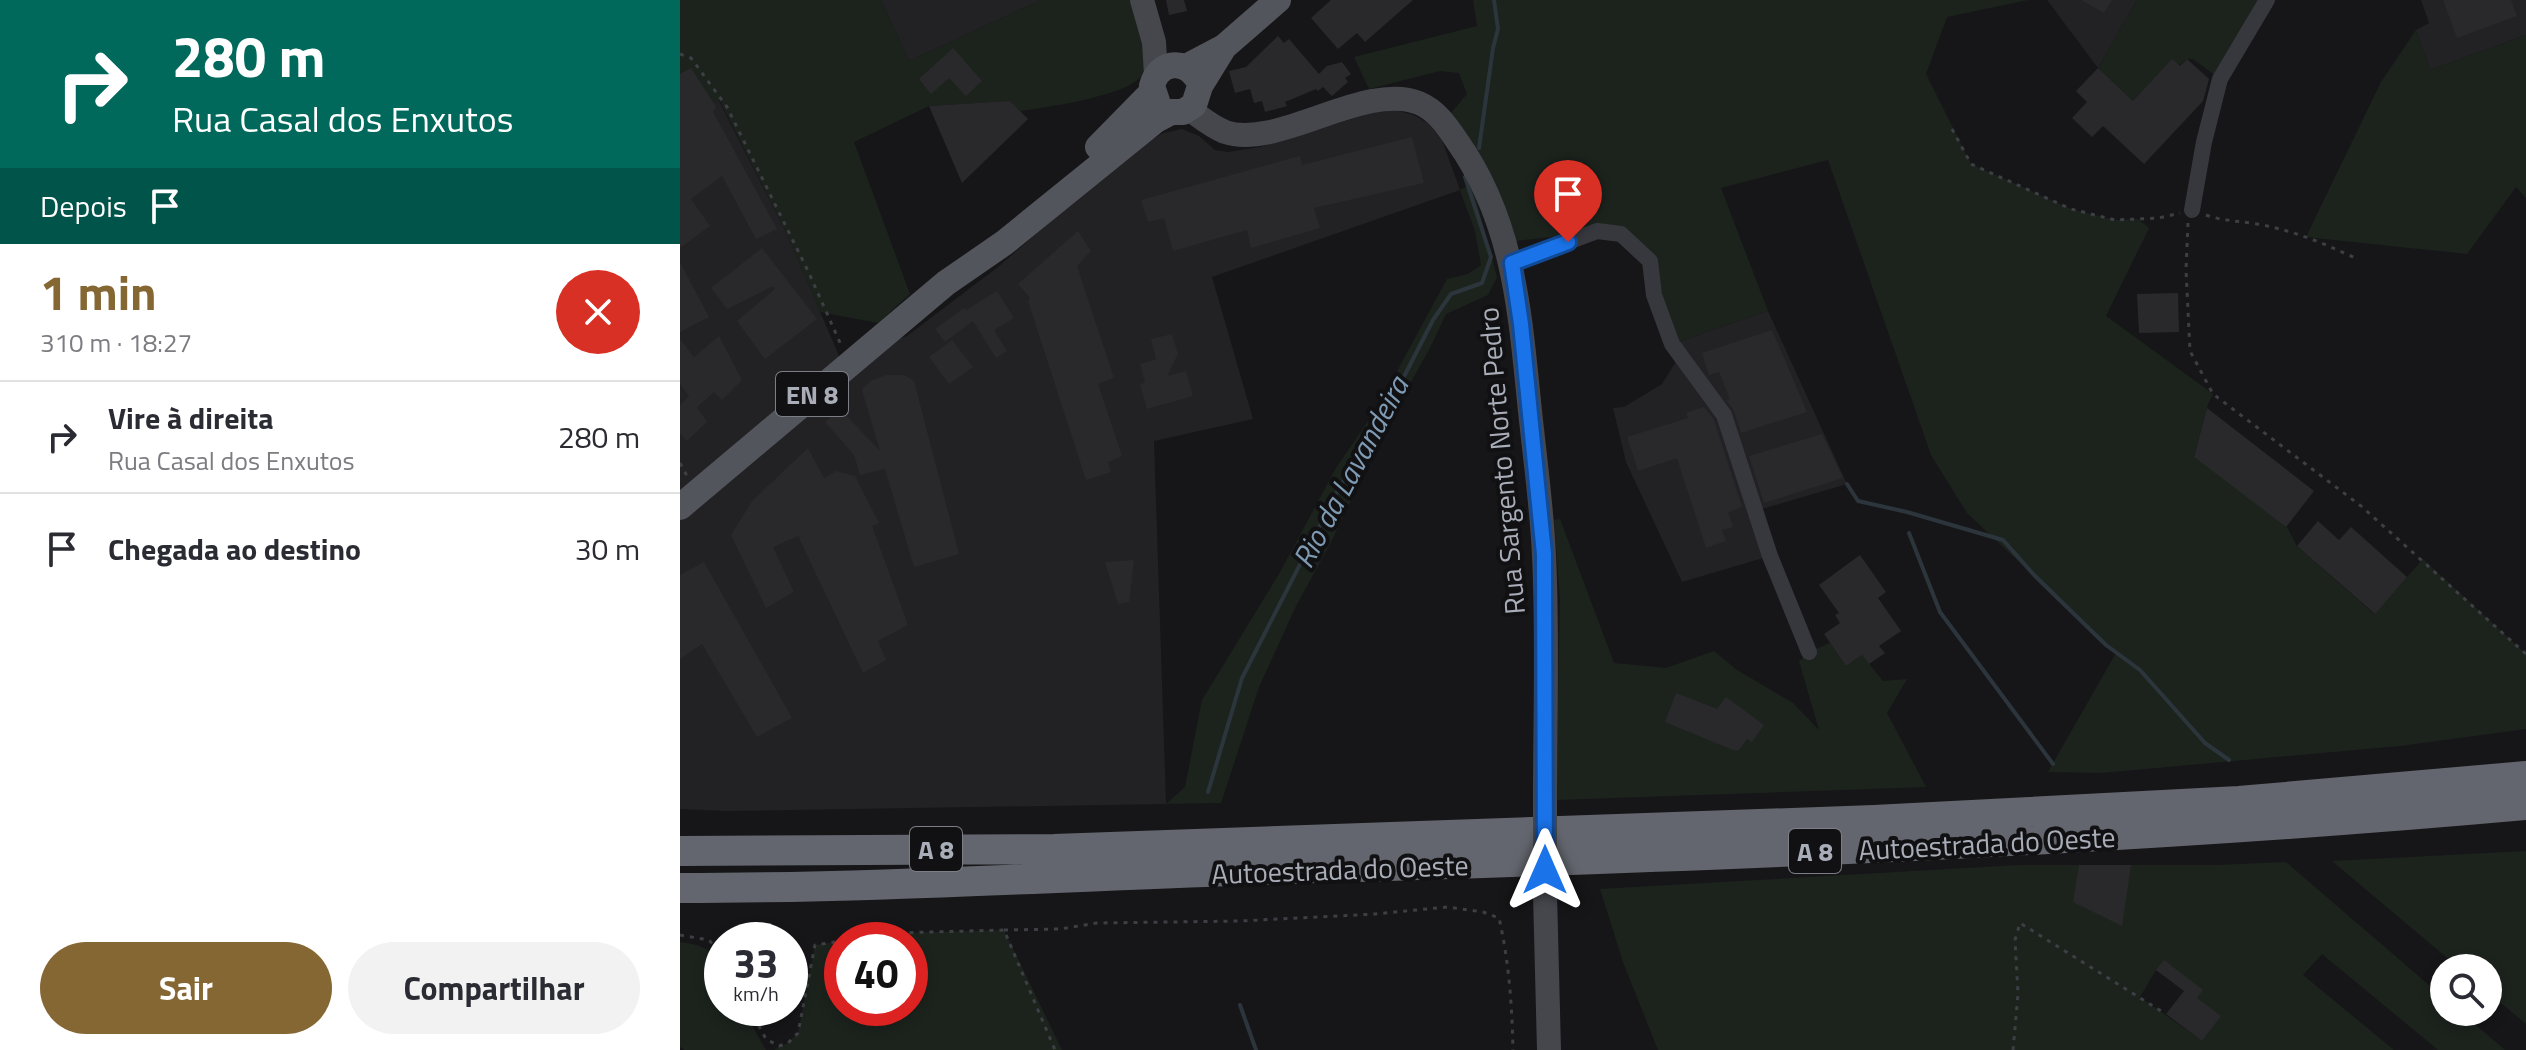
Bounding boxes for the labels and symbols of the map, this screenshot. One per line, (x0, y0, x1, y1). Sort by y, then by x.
pin (1534, 160, 1602, 242)
street label: Rua Sargento Norte Pedro (1466, 306, 1536, 616)
water label: Rio da Lavandeira (1280, 366, 1421, 576)
road number: EN 8 (776, 372, 848, 416)
street label: Autoestrada do Oeste (1857, 815, 2117, 871)
road number: A 8 (910, 827, 962, 871)
position arrow (1503, 828, 1587, 912)
road number: A 8 (1789, 829, 1841, 873)
street label: Autoestrada do Oeste (1211, 843, 1469, 895)
speed limit sign: 40 (824, 922, 928, 1026)

